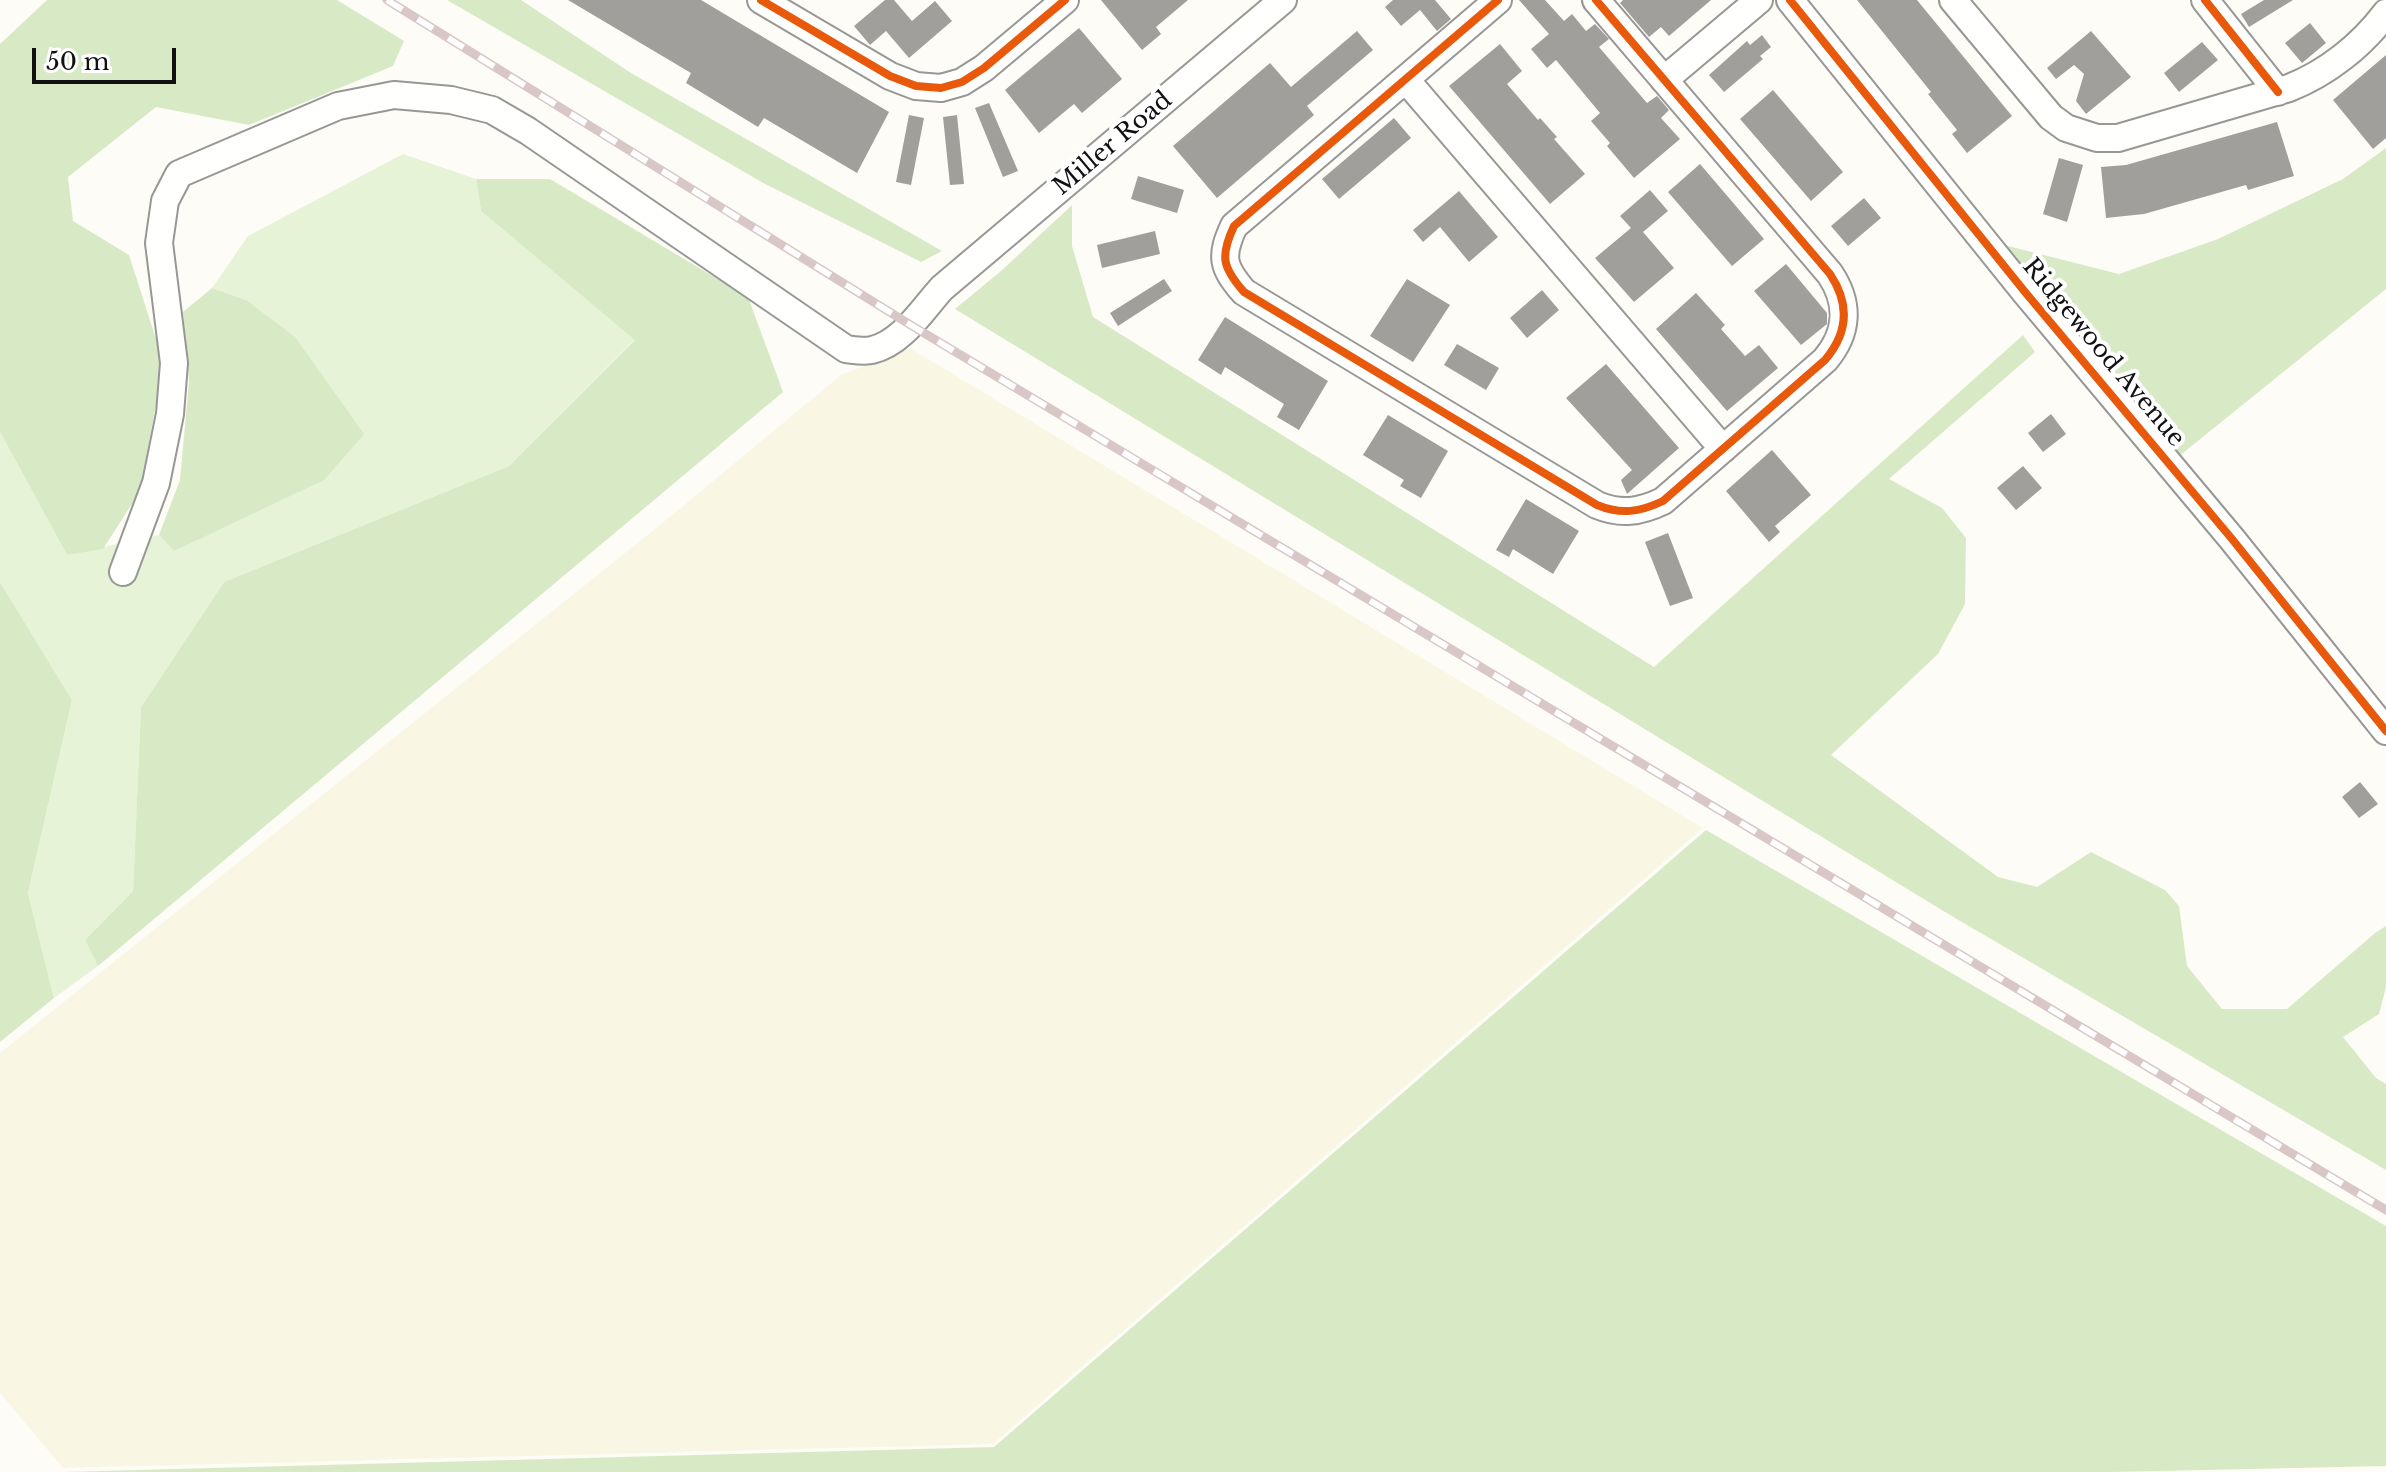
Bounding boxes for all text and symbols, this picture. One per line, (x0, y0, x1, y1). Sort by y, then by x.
scale bar (36, 32, 180, 82)
text: 50 m (46, 47, 109, 76)
street label: Miller Road (1048, 86, 1178, 202)
street label: Ridgewood Avenue (2016, 253, 2190, 453)

